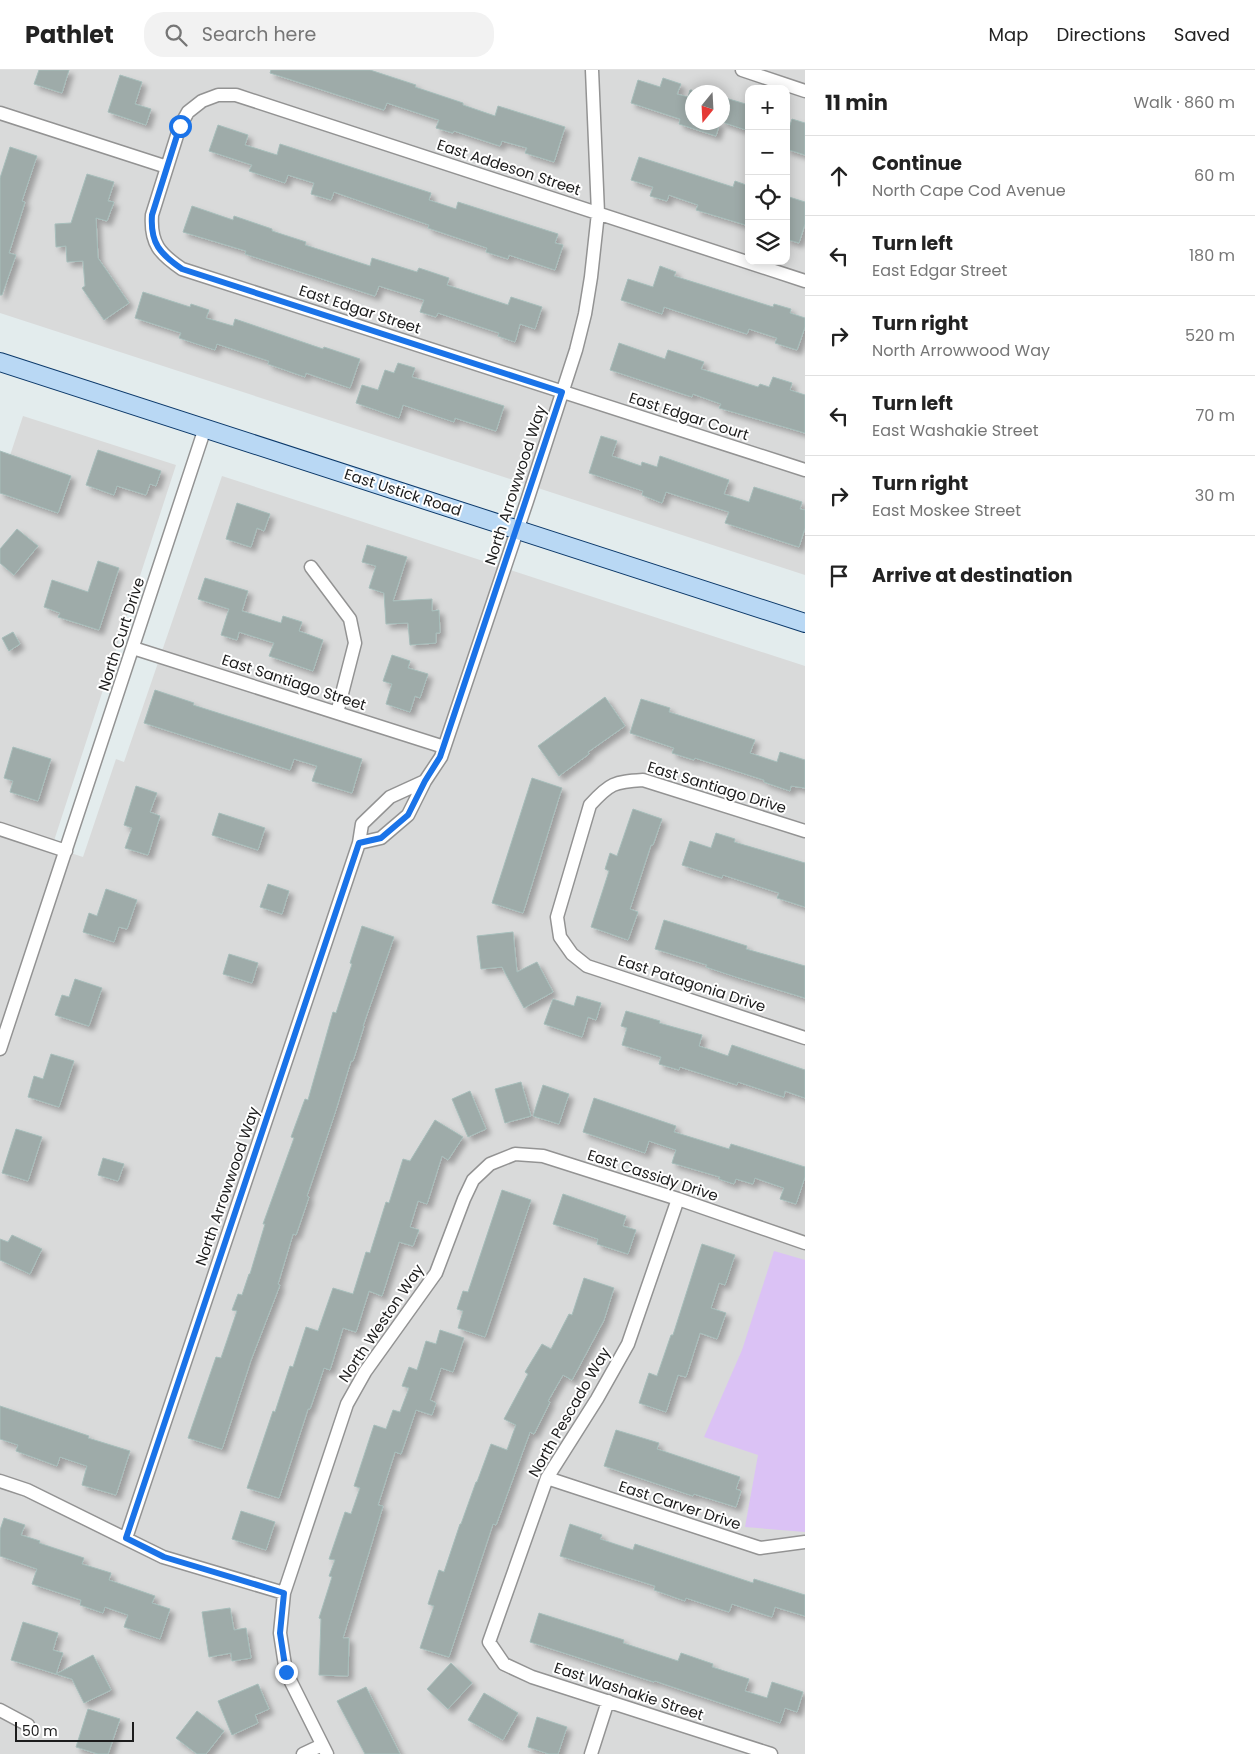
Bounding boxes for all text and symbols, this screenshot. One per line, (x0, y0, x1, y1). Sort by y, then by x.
search box (144, 12, 494, 57)
text: Pathlet (25, 18, 114, 51)
icon: search (162, 21, 190, 49)
text: Search here (202, 21, 316, 48)
text: Map (989, 22, 1028, 47)
text: Directions (1056, 22, 1146, 47)
text: Saved (1174, 22, 1230, 47)
north arrow (685, 85, 730, 130)
map controls (745, 85, 790, 265)
button: + (745, 85, 790, 130)
text: 11 min (825, 88, 888, 117)
text: Walk · 860 m (1133, 91, 1235, 114)
route start (169, 115, 192, 138)
button: − (745, 130, 790, 175)
street label: East Addeson Street (435, 134, 583, 200)
text: Continue (872, 150, 962, 177)
icon: ahead (825, 162, 853, 190)
text: 60 m (1194, 164, 1235, 187)
button: locate (745, 175, 790, 220)
text: North Cape Cod Avenue (872, 179, 1066, 202)
button: layers (745, 220, 790, 265)
text: Turn left (872, 230, 953, 257)
icon: left (825, 242, 853, 270)
text: 180 m (1189, 244, 1235, 267)
text: East Edgar Street (872, 259, 1007, 282)
street label: East Edgar Street (296, 279, 424, 339)
text: Turn right (872, 310, 968, 337)
icon: right (825, 322, 853, 350)
text: 520 m (1185, 324, 1235, 347)
text: North Arrowwood Way (872, 339, 1050, 362)
street label: East Edgar Court (626, 387, 752, 445)
text: Turn left (872, 390, 953, 417)
street label: North Arrowwood Way (479, 402, 551, 568)
icon: left (825, 402, 853, 430)
text: 70 m (1195, 404, 1235, 427)
text: East Washakie Street (872, 419, 1039, 442)
street label: East Ustick Road (342, 463, 464, 521)
text: Turn right (872, 470, 968, 497)
icon: right (825, 482, 853, 510)
text: 30 m (1195, 484, 1235, 507)
text: East Moskee Street (872, 499, 1021, 522)
icon: arrive (825, 562, 853, 590)
text: Arrive at destination (872, 562, 1073, 589)
street label: North Curt Drive (93, 574, 149, 694)
street label: East Santiago Street (219, 649, 369, 715)
street label: East Santiago Drive (645, 756, 789, 818)
street label: East Patagonia Drive (615, 949, 769, 1017)
street label: North Arrowwood Way (190, 1103, 264, 1268)
street label: East Cassidy Drive (585, 1144, 721, 1206)
street label: North Weston Way (334, 1259, 429, 1386)
street label: North Pescado Way (523, 1343, 615, 1481)
street label: East Carver Drive (616, 1475, 744, 1535)
street label: East Washakie Street (552, 1657, 706, 1725)
route end (275, 1661, 298, 1684)
scale bar (15, 1719, 134, 1742)
text: 50 m (22, 1721, 58, 1741)

